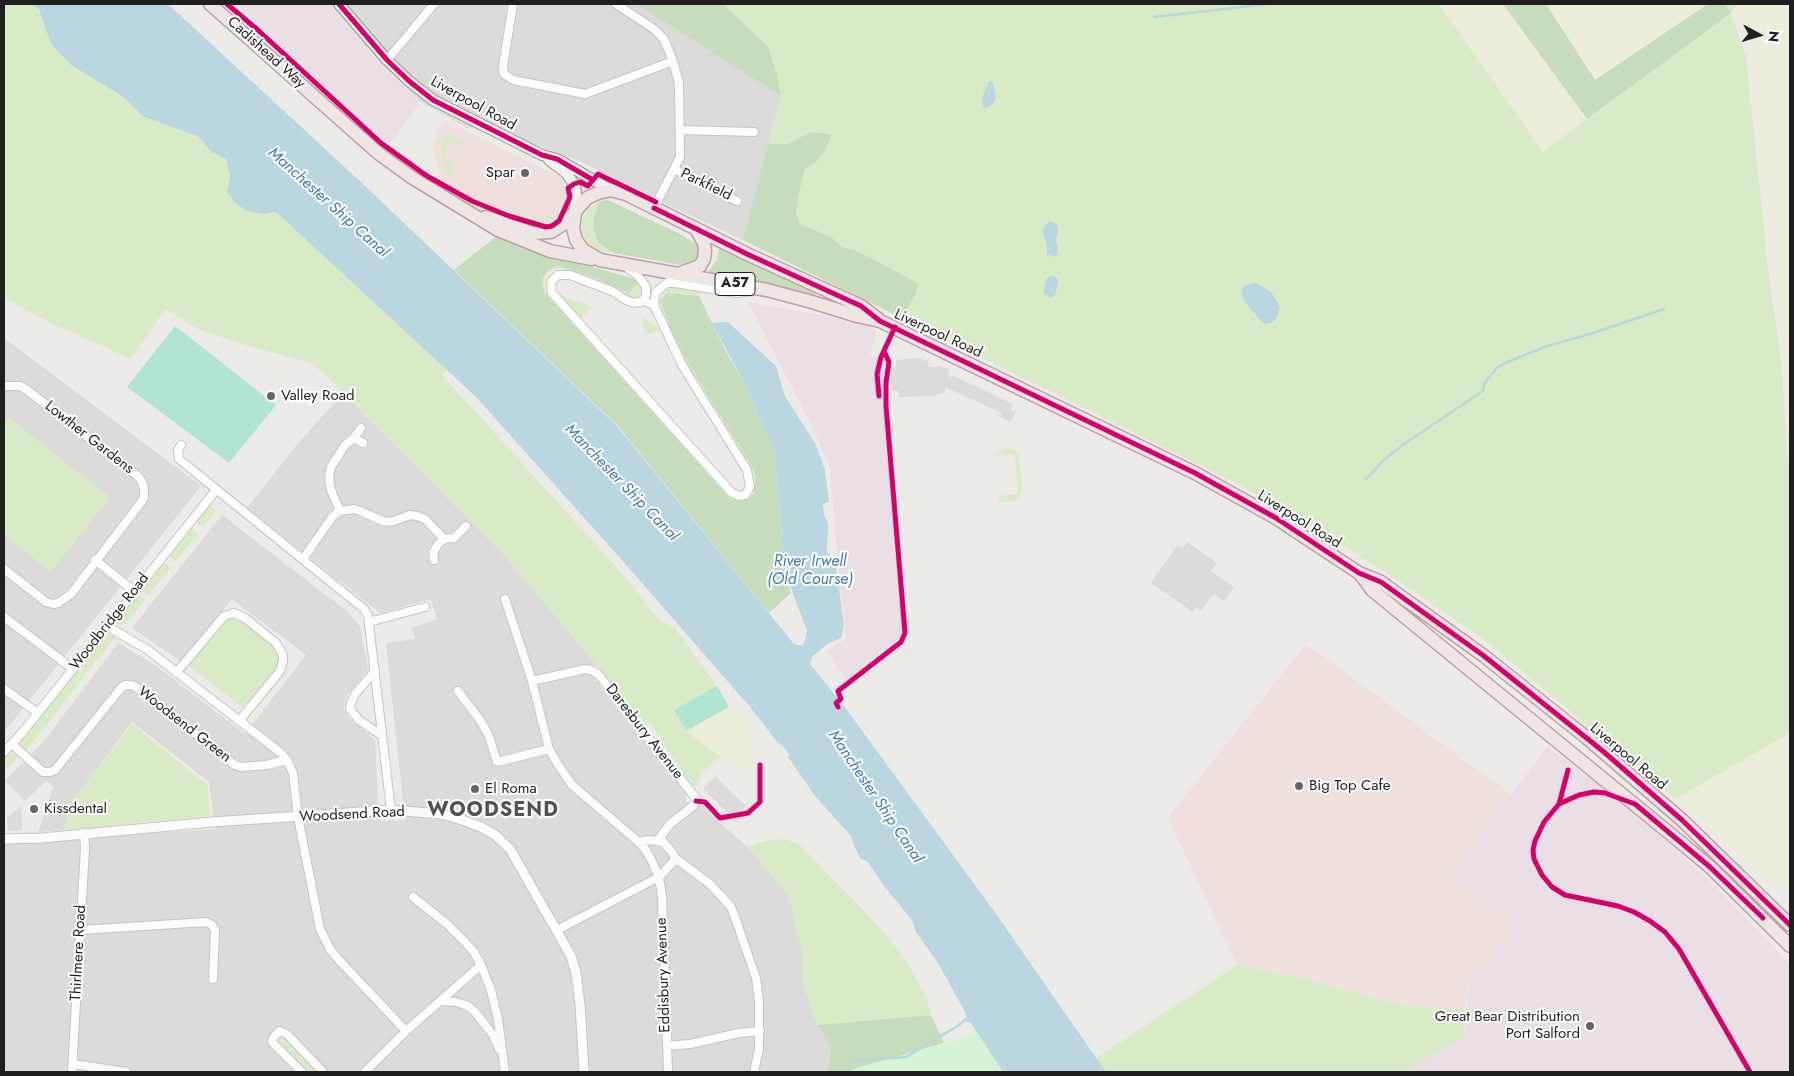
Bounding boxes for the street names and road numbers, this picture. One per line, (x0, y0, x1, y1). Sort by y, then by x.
street label: Cadishead Way (223, 13, 309, 93)
street label: Liverpool Road (427, 73, 519, 135)
street label: Parkfield (677, 165, 735, 205)
road number: A57 (715, 272, 755, 296)
street label: Liverpool Road (891, 306, 985, 362)
street label: Lowther Gardens (41, 398, 137, 478)
street label: Liverpool Road (1254, 487, 1344, 553)
street label: Woodbridge Road (67, 570, 153, 674)
street label: Daresbury Avenue (601, 681, 687, 783)
street label: Woodsend Green (134, 683, 234, 767)
street label: Liverpool Road (1586, 720, 1670, 794)
street label: Woodsend Road (299, 803, 405, 827)
street label: Thirlmere Road (67, 904, 91, 1002)
street label: Eddisbury Avenue (653, 917, 675, 1033)

